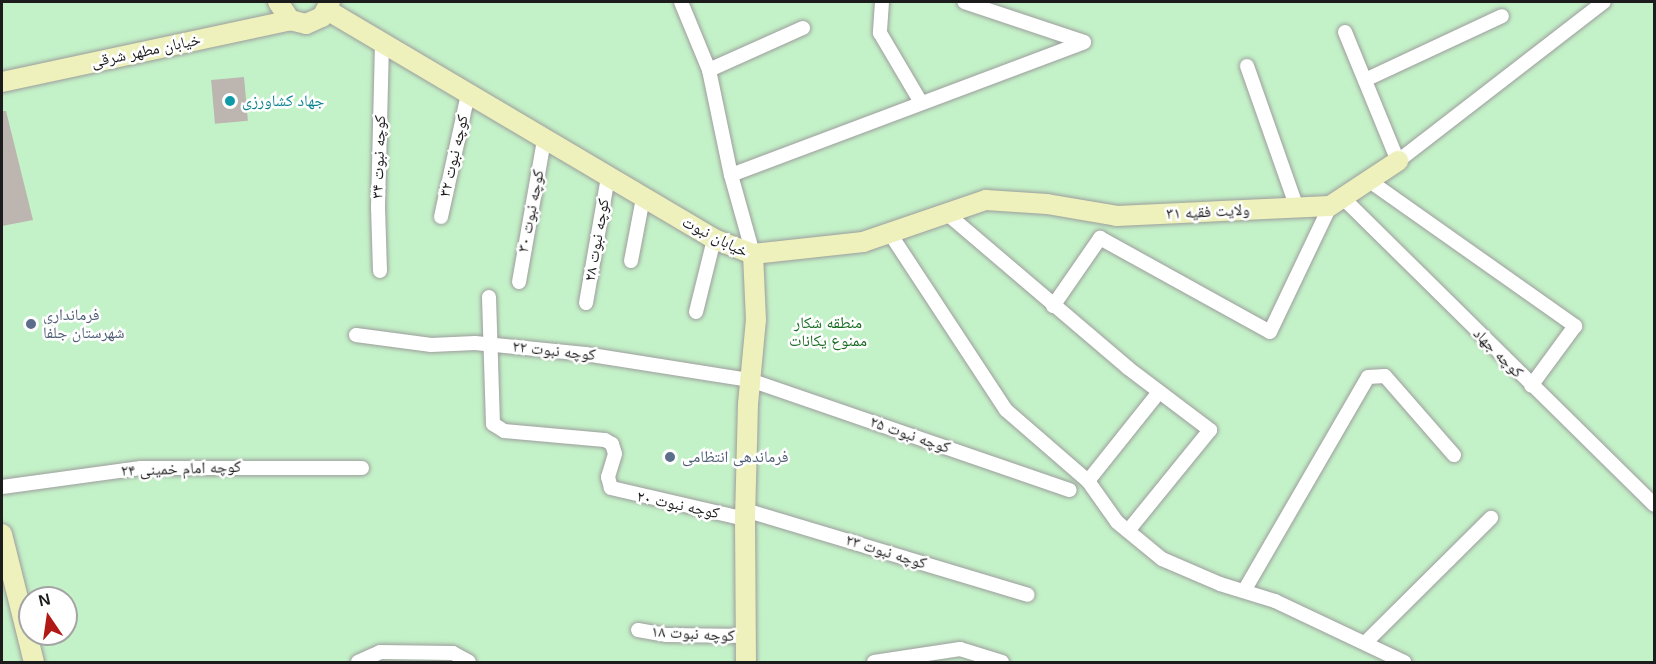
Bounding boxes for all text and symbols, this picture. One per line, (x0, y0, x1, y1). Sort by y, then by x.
street label: خیابان مطهر شرقی (90, 30, 202, 72)
place label: جهاد کشاورزی (242, 91, 324, 111)
marker: جهاد کشاورزی (223, 94, 237, 108)
street label: کوچه نبوت ۳۲ (435, 113, 473, 199)
street label: کوچه نبوت ۳۴ (368, 115, 390, 199)
street label: کوچه نبوت ۳۰ (514, 168, 548, 254)
street label: کوچه نبوت ۲۸ (580, 197, 614, 283)
street label: ولایت فقیه ۳۱ (1166, 200, 1250, 224)
street label: خیابان نبوت (679, 212, 751, 262)
place label: فرمانداری شهرستان جلفا (43, 305, 125, 343)
park label: منطقه شکار ممنوع یکانات (789, 313, 867, 351)
marker: فرمانداری شهرستان جلفا (24, 317, 38, 331)
street label: کوچه جهاد (1469, 324, 1527, 382)
street label: کوچه نبوت ۲۲ (511, 337, 597, 365)
street label: کوچه نبوت ۲۵ (867, 412, 953, 458)
place label: فرماندهی انتظامی (682, 447, 788, 467)
marker: فرماندهی انتظامی (663, 450, 677, 464)
street label: کوچه امام خمینی ۲۴ (120, 457, 242, 481)
street label: کوچه نبوت ۲۰ (635, 487, 721, 523)
street label: کوچه نبوت ۲۳ (843, 531, 929, 573)
north arrow (18, 586, 78, 646)
text: N (37, 590, 52, 610)
street label: کوچه نبوت ۱۸ (651, 622, 735, 646)

